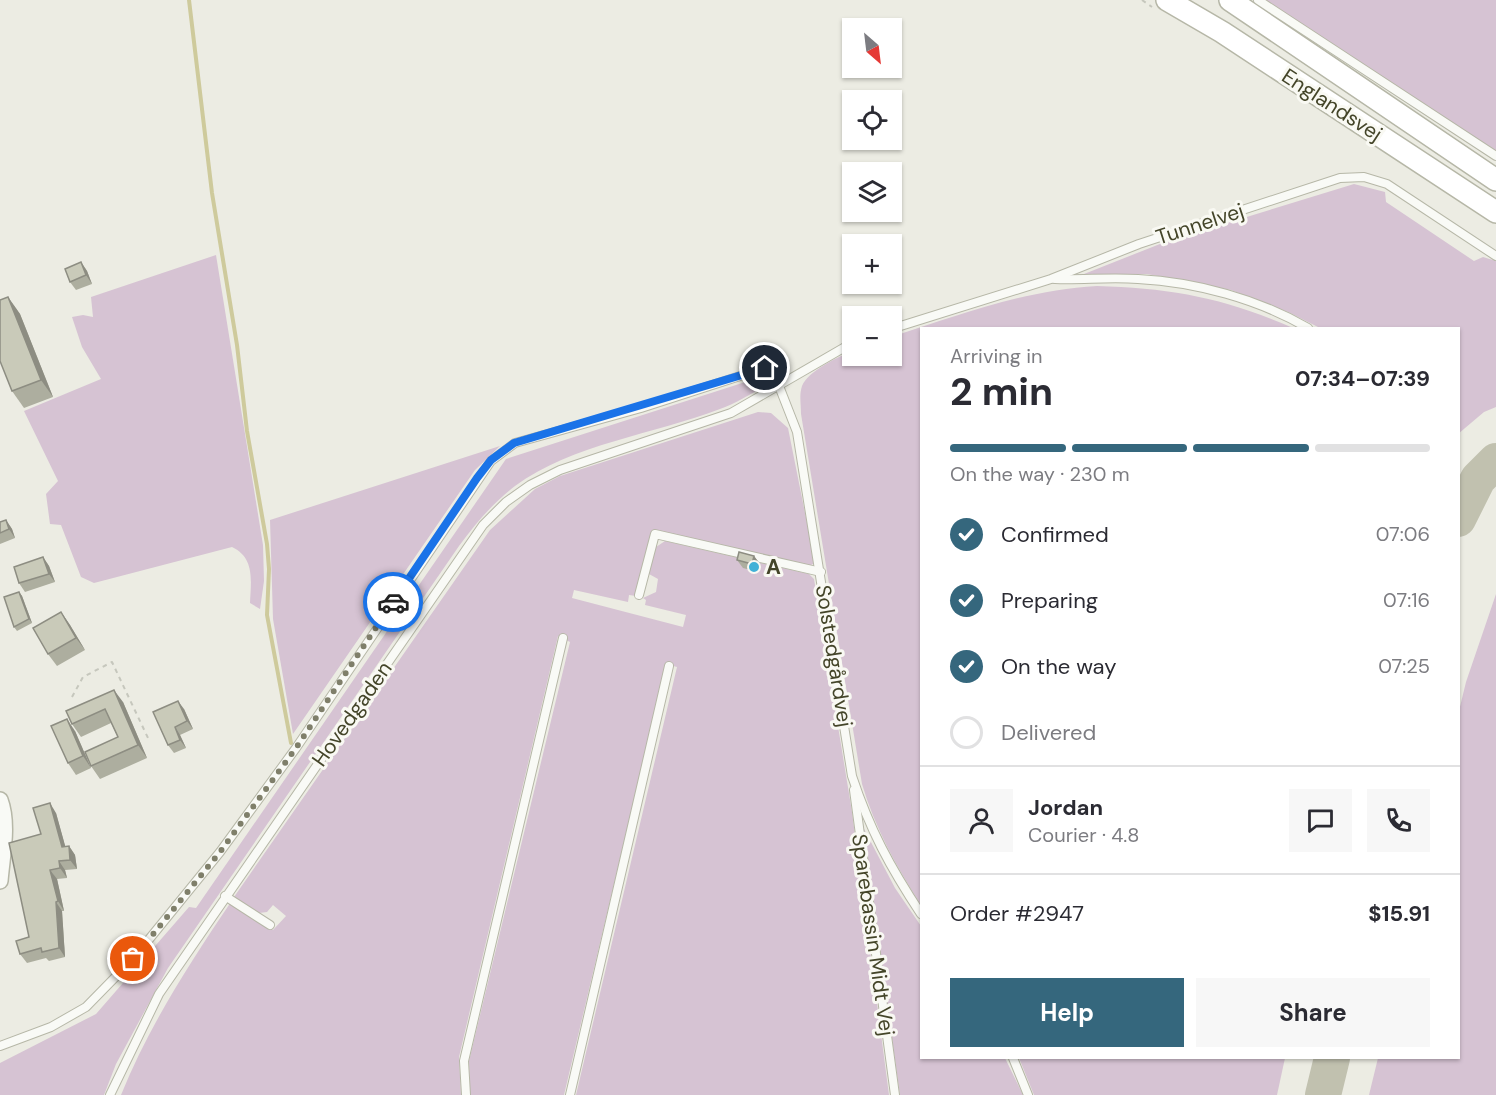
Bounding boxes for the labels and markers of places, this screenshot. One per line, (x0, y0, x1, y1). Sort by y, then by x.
pin (739, 342, 790, 393)
place label: A (766, 553, 781, 581)
marker: A (747, 560, 761, 574)
pin (107, 933, 158, 984)

